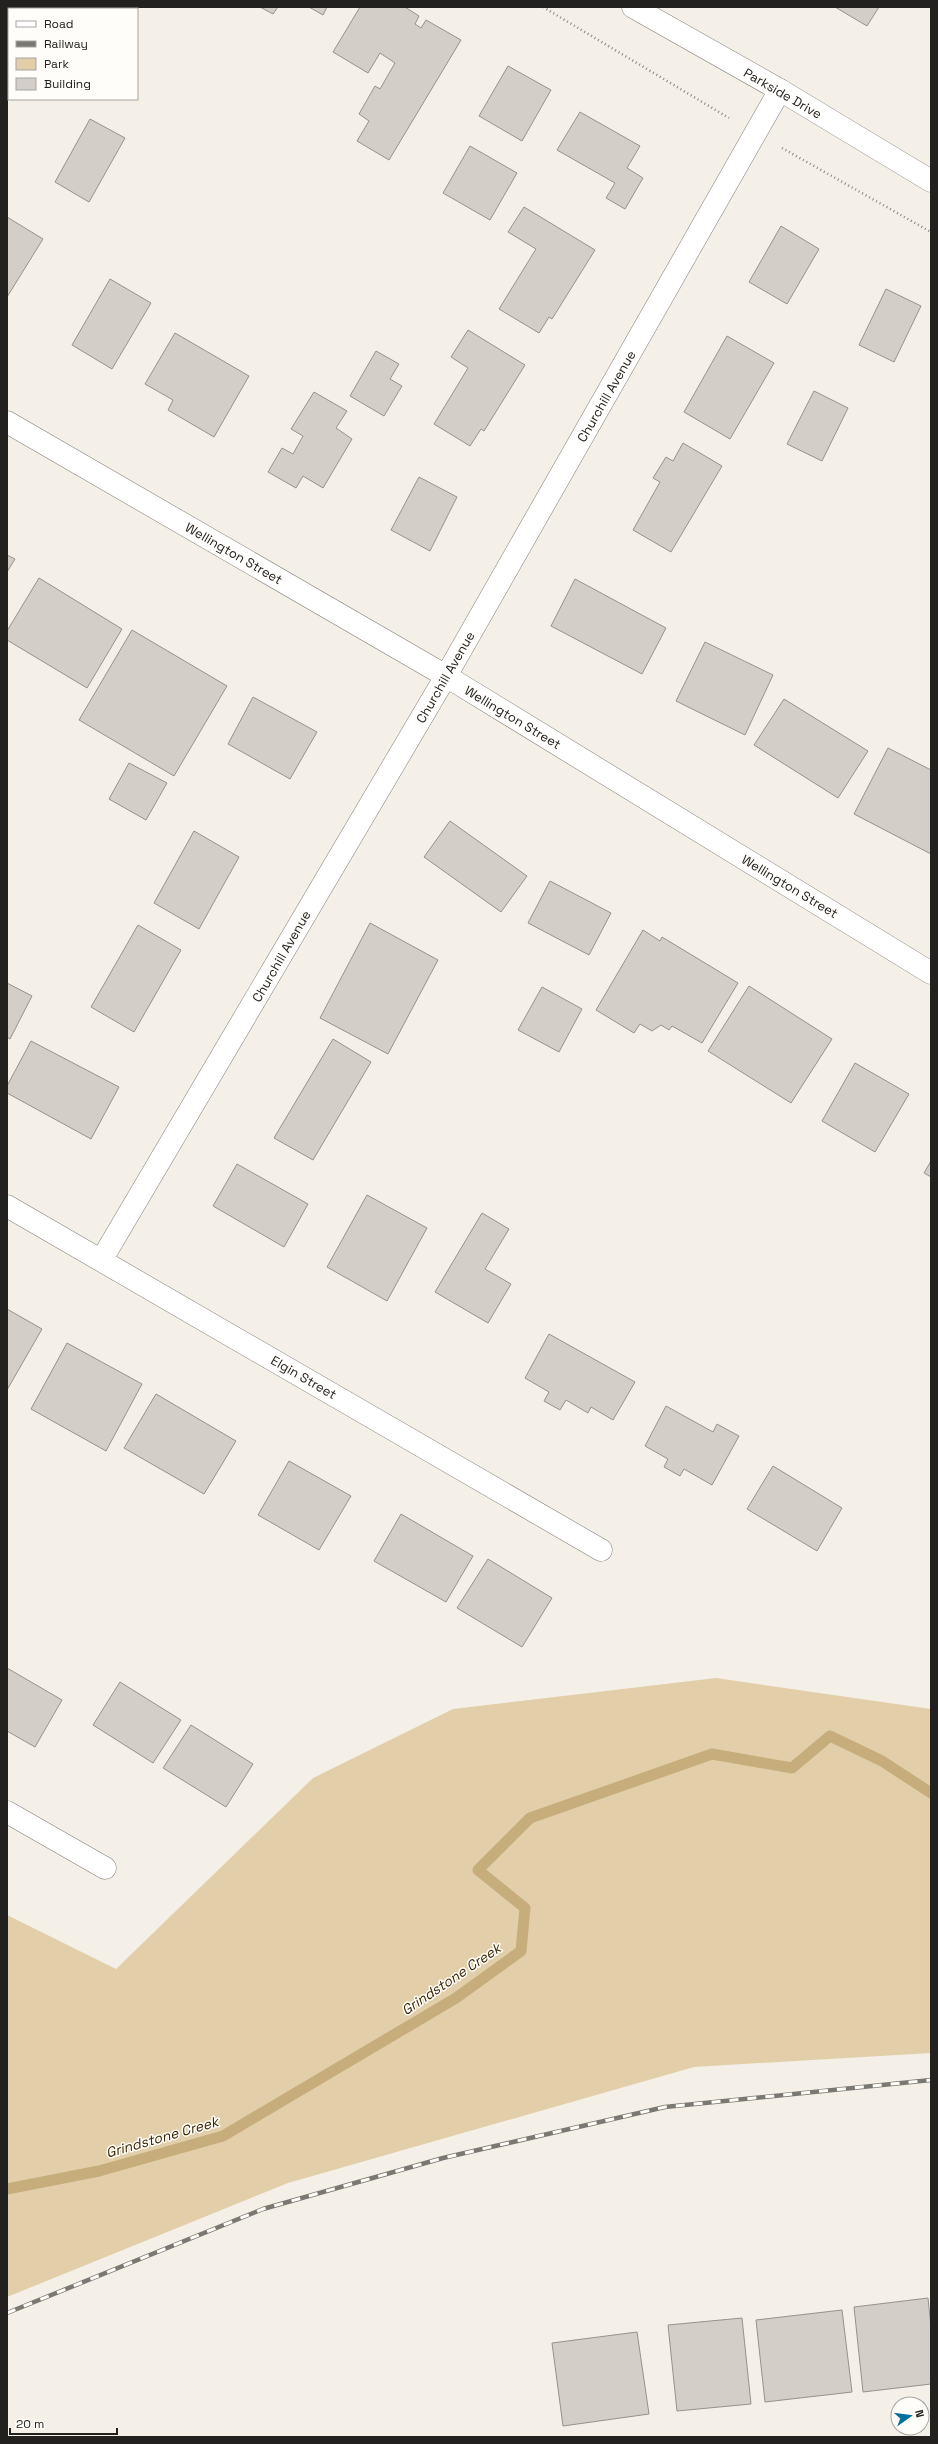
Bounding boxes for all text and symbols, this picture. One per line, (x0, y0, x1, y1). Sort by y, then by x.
legend (8, 8, 138, 100)
text: Road (44, 16, 73, 32)
text: Railway (44, 36, 88, 52)
text: Park (44, 56, 69, 72)
street label: Parkside Drive (741, 64, 825, 123)
text: Building (44, 76, 91, 92)
street label: Churchill Avenue (573, 347, 640, 445)
street label: Wellington Street (182, 519, 285, 588)
street label: Churchill Avenue (412, 628, 479, 726)
street label: Wellington Street (461, 682, 564, 753)
street label: Wellington Street (738, 851, 841, 922)
street label: Churchill Avenue (248, 907, 315, 1005)
street label: Elgin Street (268, 1352, 340, 1403)
water label: Grindstone Creek (398, 1938, 505, 2019)
water label: Grindstone Creek (104, 2112, 222, 2162)
north arrow (890, 2396, 930, 2436)
text: N (912, 2408, 927, 2419)
scale bar (10, 2410, 117, 2436)
text: 20 m (16, 2416, 44, 2432)

